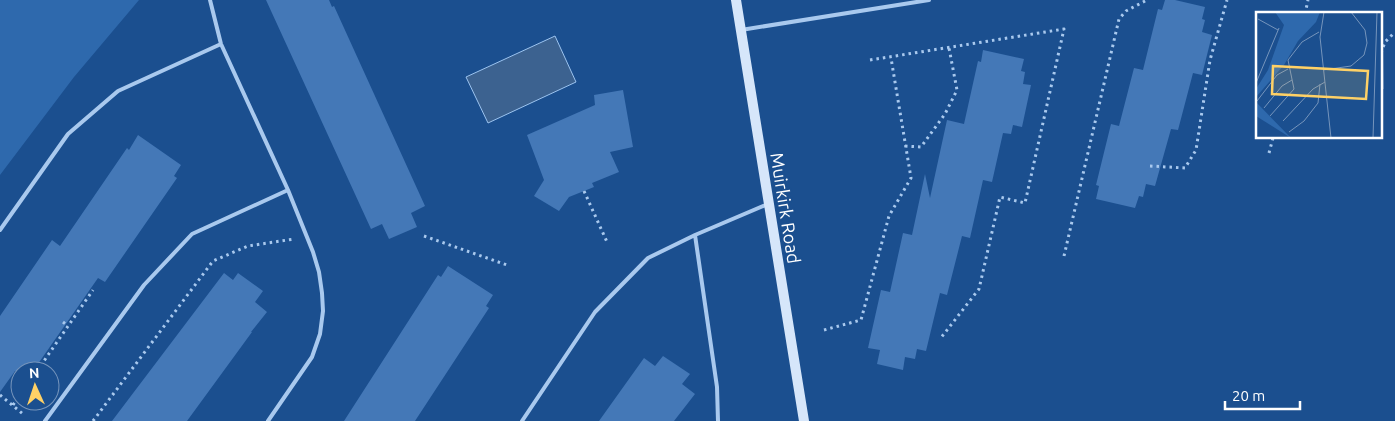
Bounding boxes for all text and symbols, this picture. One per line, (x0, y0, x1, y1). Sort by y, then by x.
inset map (1256, 12, 1382, 139)
street label: Muirkirk Road (767, 151, 805, 265)
north arrow (10, 361, 60, 411)
text: N (29, 365, 40, 381)
scale bar (1225, 378, 1300, 410)
text: 20 m (1232, 387, 1265, 404)

